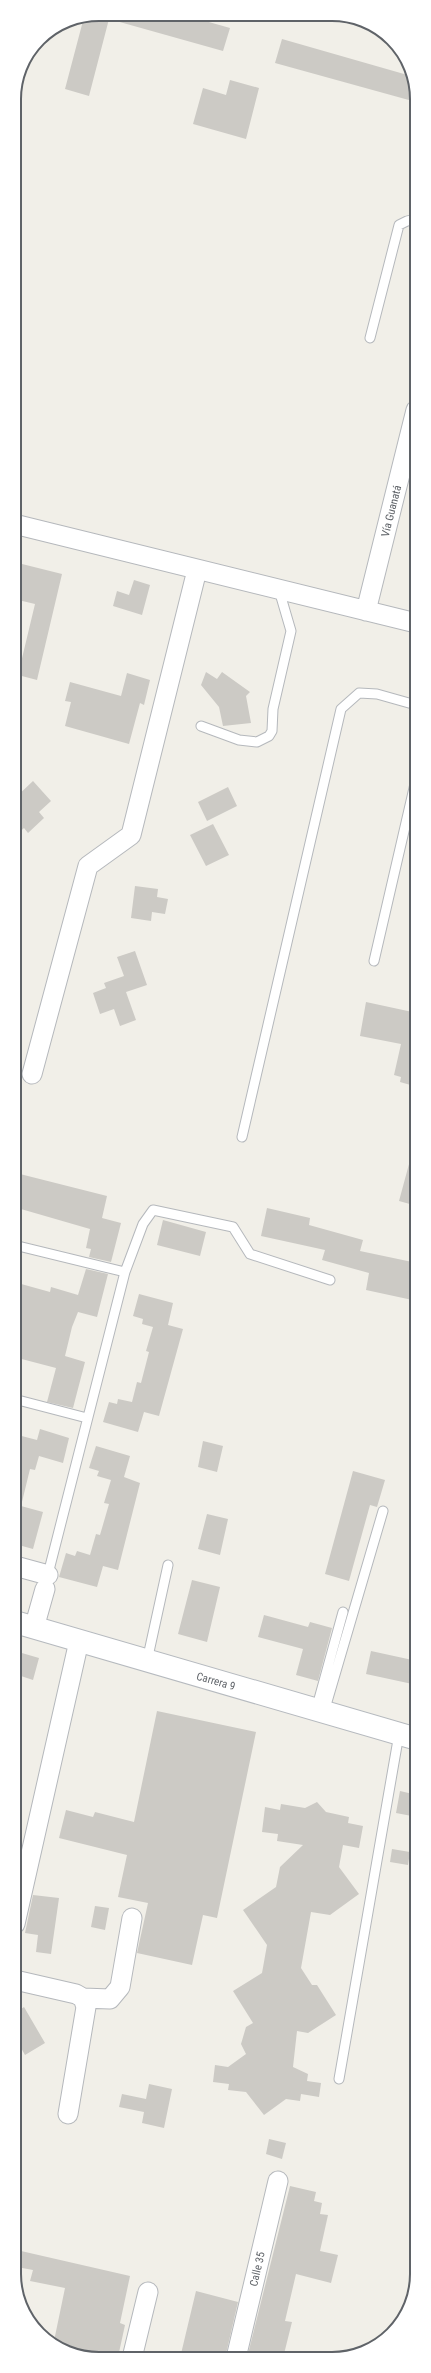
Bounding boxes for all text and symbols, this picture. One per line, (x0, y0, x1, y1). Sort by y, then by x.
street label: Vía Guanatá (379, 484, 404, 538)
street label: Carrera 9 (195, 1670, 237, 1693)
street label: Calle 35 (247, 2251, 268, 2288)

